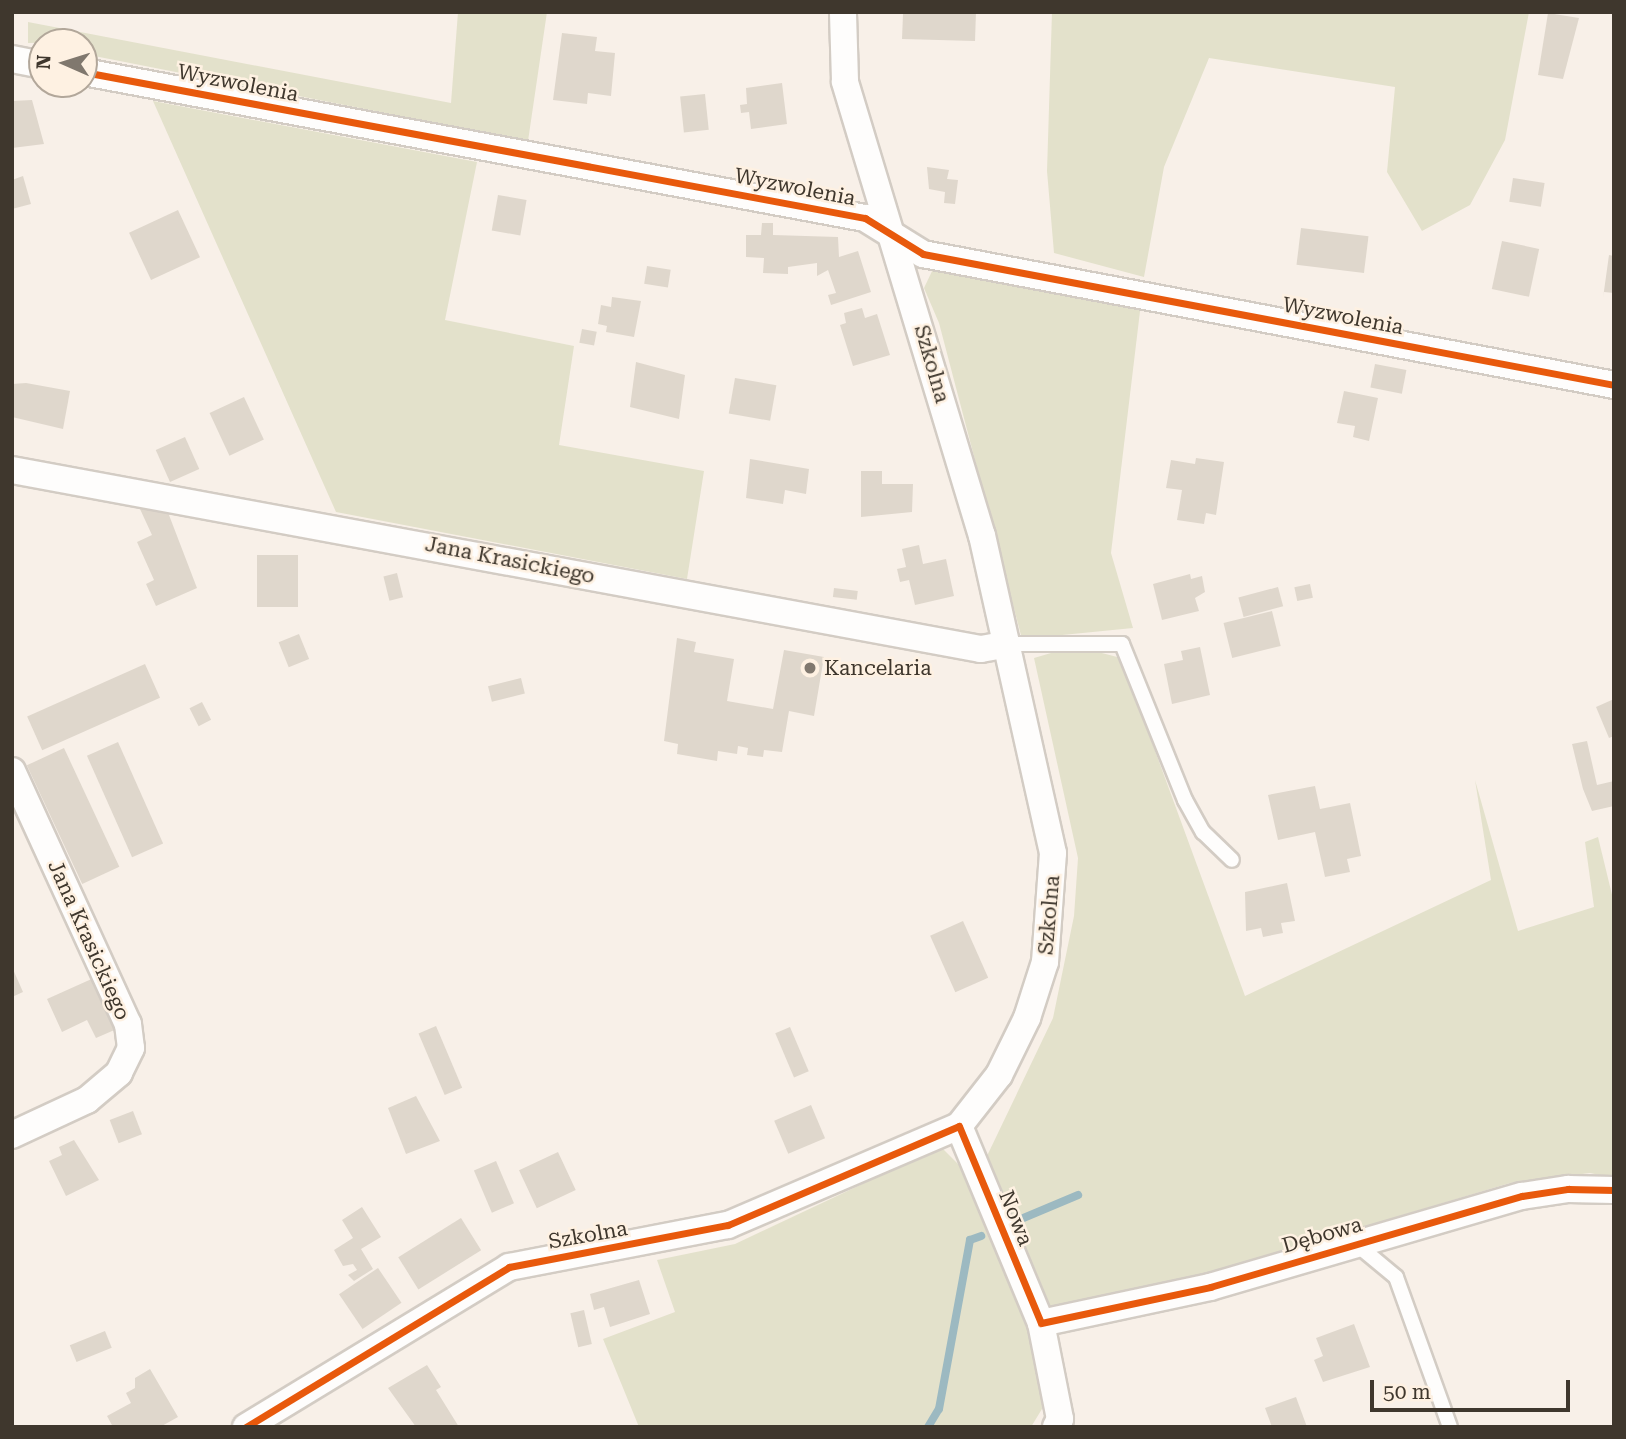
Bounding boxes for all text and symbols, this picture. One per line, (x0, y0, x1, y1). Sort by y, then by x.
north arrow (28, 28, 98, 98)
text: N (32, 54, 55, 70)
street label: Wyzwolenia (175, 59, 301, 107)
street label: Wyzwolenia (732, 163, 858, 211)
street label: Wyzwolenia (1280, 292, 1406, 340)
street label: Szkolna (909, 322, 955, 406)
street label: Jana Krasickiego (423, 531, 597, 589)
place label: Kancelaria (824, 655, 932, 681)
marker: Kancelaria (802, 660, 818, 676)
street label: Jana Krasickiego (42, 856, 136, 1024)
street label: Szkolna (1033, 874, 1065, 956)
street label: Nowa (994, 1187, 1038, 1249)
street label: Dębowa (1279, 1212, 1365, 1258)
street label: Szkolna (546, 1216, 630, 1254)
scale bar (1374, 1366, 1574, 1410)
text: 50 m (1383, 1380, 1431, 1404)

